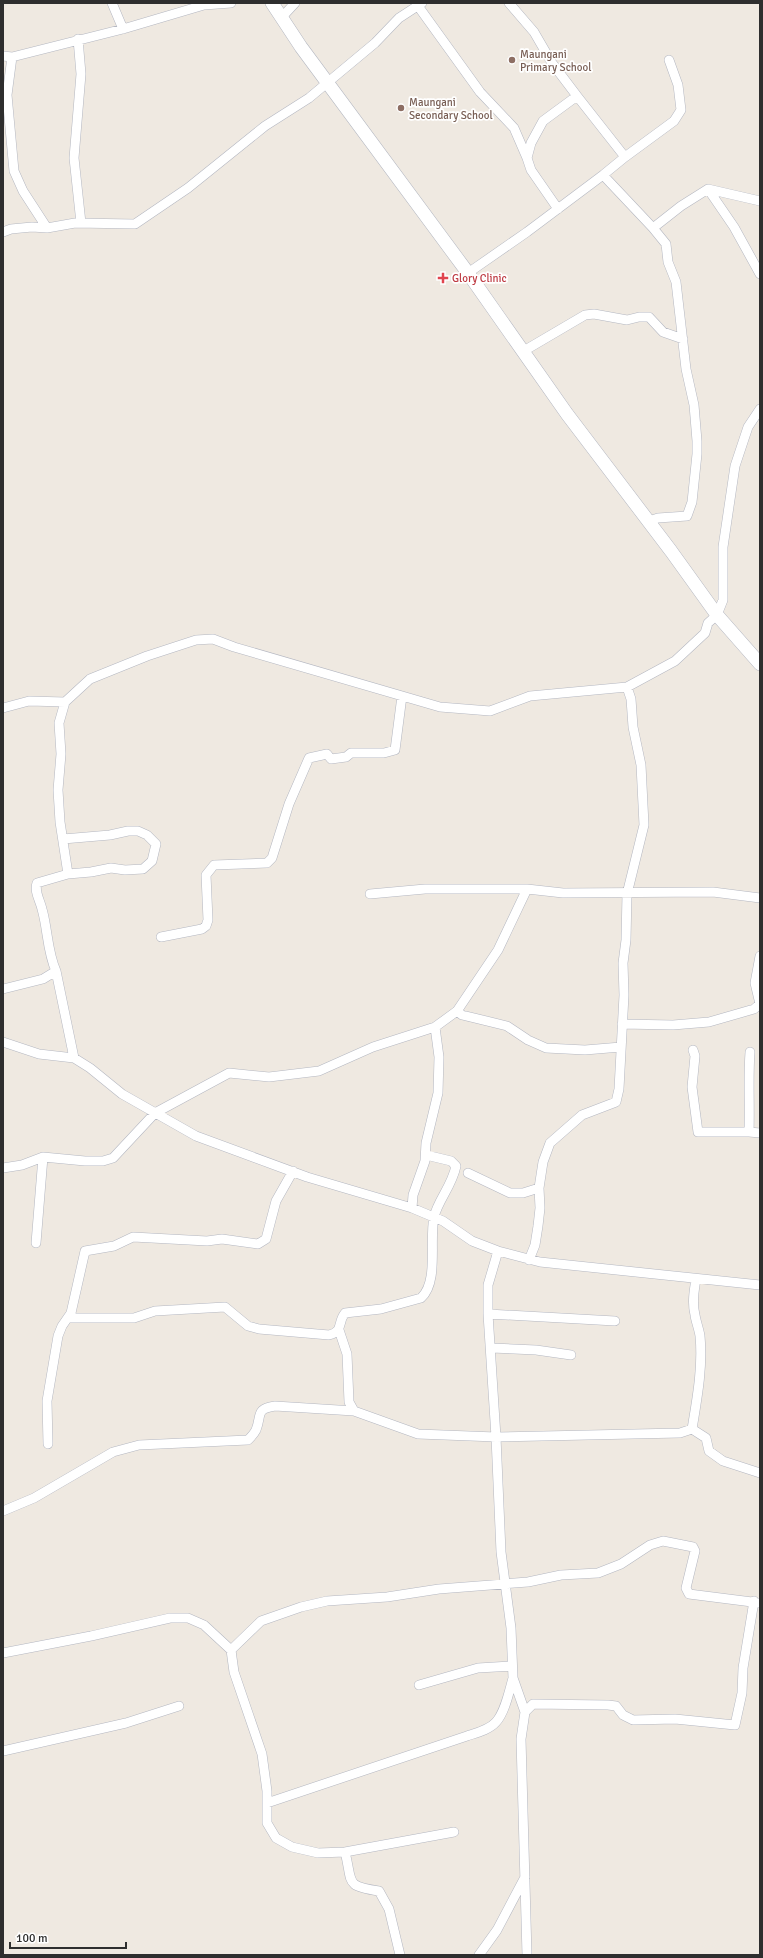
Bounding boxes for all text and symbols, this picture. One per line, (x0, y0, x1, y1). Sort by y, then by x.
place label: Maungani Primary School (520, 48, 591, 74)
marker: Maungani Primary School (507, 55, 517, 65)
place label: Maungani Secondary School (409, 96, 493, 122)
marker: Maungani Secondary School (396, 103, 406, 113)
marker: Glory Clinic (437, 272, 449, 284)
place label: Glory Clinic (452, 272, 507, 285)
scale bar (10, 1924, 126, 1950)
text: 100 m (16, 1931, 48, 1946)

